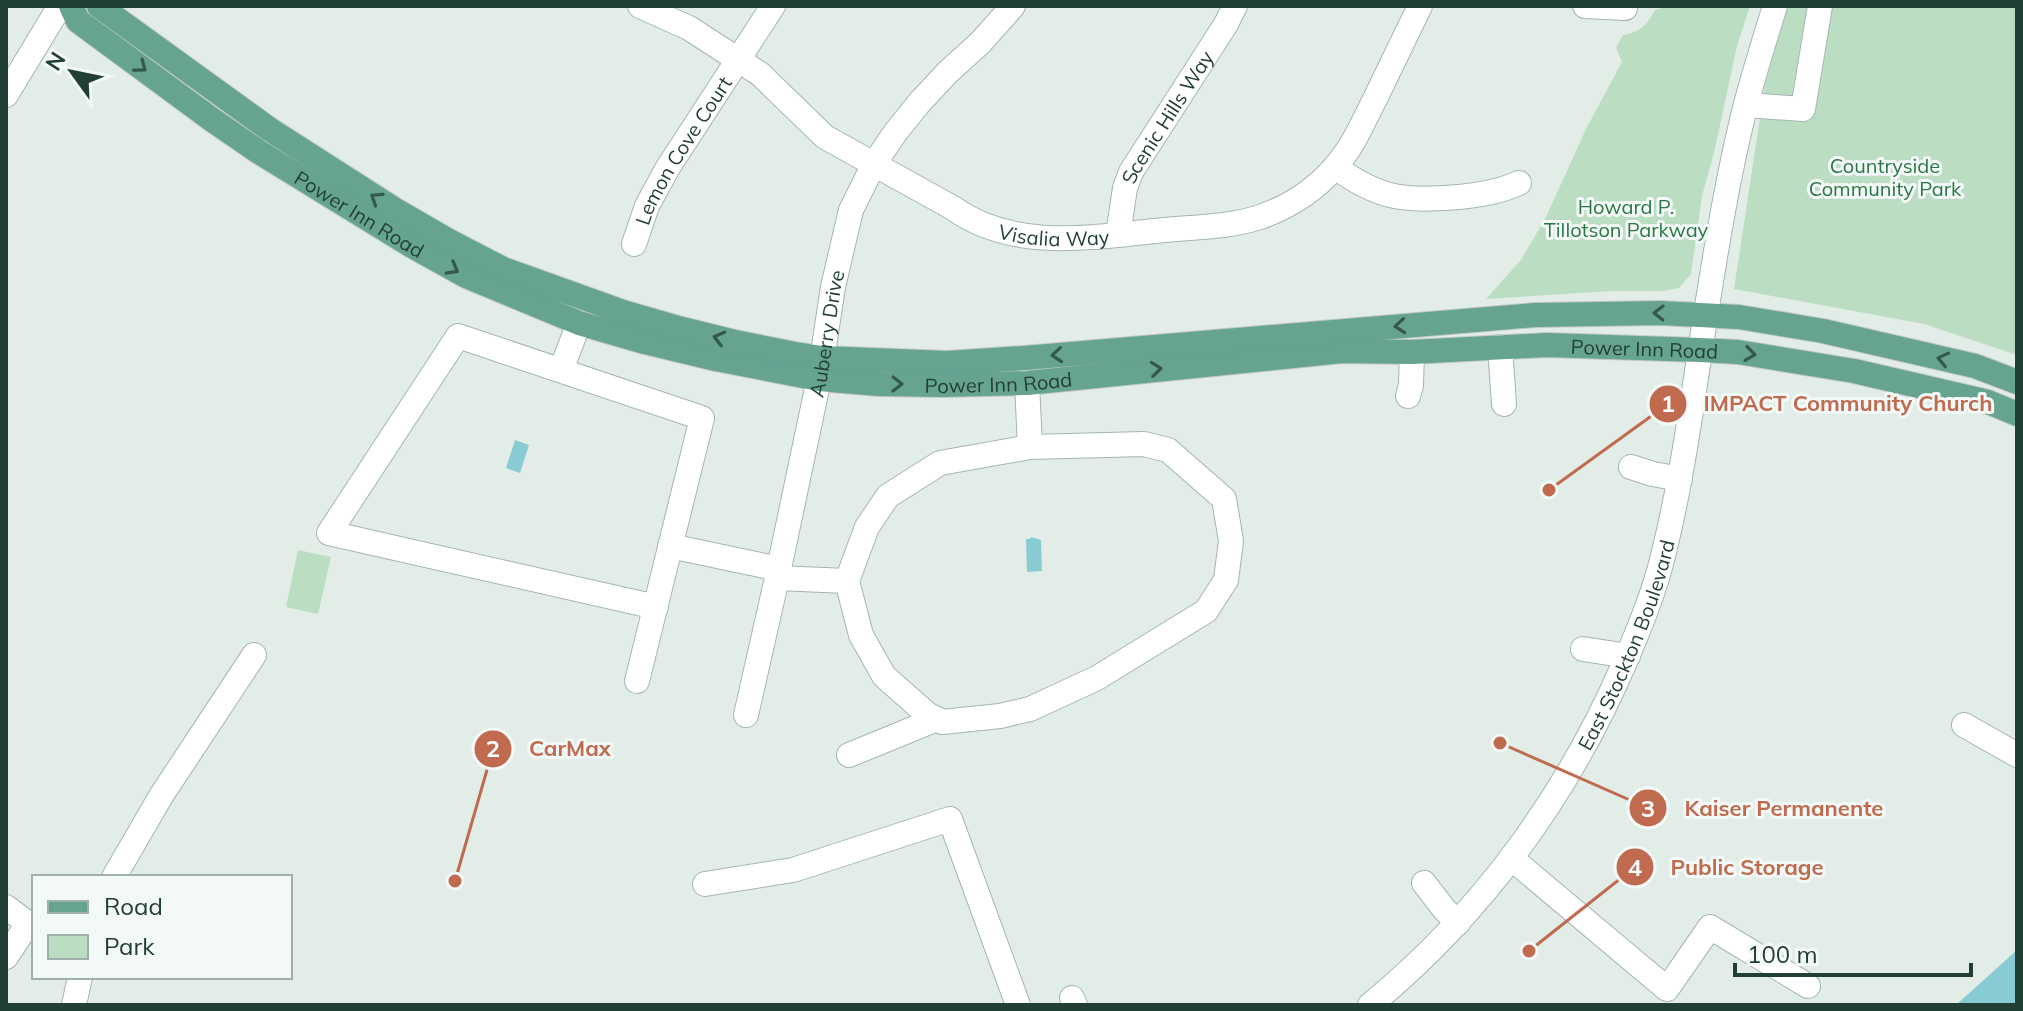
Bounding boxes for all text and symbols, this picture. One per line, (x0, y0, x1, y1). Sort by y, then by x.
north arrow (32, 32, 112, 112)
street label: Scenic Hills Way (1115, 45, 1218, 187)
text: N (39, 47, 71, 76)
one-way arrow (132, 58, 147, 72)
street label: Lemon Cove Court (629, 71, 737, 228)
park label: Countryside Community Park (1809, 153, 1962, 201)
street label: Power Inn Road (290, 165, 429, 263)
one-way arrow (370, 193, 385, 208)
park label: Howard P. Tillotson Parkway (1544, 194, 1709, 242)
street label: Visalia Way (996, 218, 1111, 251)
one-way arrow (444, 259, 459, 275)
street label: Auberry Drive (803, 267, 849, 399)
one-way arrow (1652, 304, 1665, 322)
one-way arrow (1393, 318, 1406, 335)
one-way arrow (712, 330, 726, 347)
street label: Power Inn Road (1570, 333, 1719, 363)
one-way arrow (1744, 345, 1757, 362)
one-way arrow (1050, 347, 1063, 364)
one-way arrow (1937, 351, 1950, 368)
one-way arrow (1150, 361, 1163, 378)
street label: Power Inn Road (925, 366, 1073, 398)
one-way arrow (891, 376, 904, 393)
callout: IMPACT Community Church (1648, 381, 2009, 427)
text: 1 (1661, 388, 1675, 418)
text: IMPACT Community Church (1704, 389, 1992, 417)
street label: East Stockton Boulevard (1572, 537, 1679, 754)
callout: CarMax (473, 726, 627, 772)
text: 2 (486, 733, 500, 763)
text: CarMax (529, 734, 612, 762)
callout: Kaiser Permanente (1628, 785, 1899, 831)
text: 3 (1641, 793, 1655, 823)
text: Kaiser Permanente (1685, 794, 1883, 822)
callout: Public Storage (1615, 844, 1840, 890)
text: 4 (1628, 852, 1642, 882)
text: Public Storage (1670, 853, 1824, 881)
legend (32, 875, 292, 979)
text: Road (104, 891, 163, 921)
scale bar (1735, 927, 1971, 977)
text: Park (104, 931, 155, 961)
text: 100 m (1747, 939, 1818, 969)

